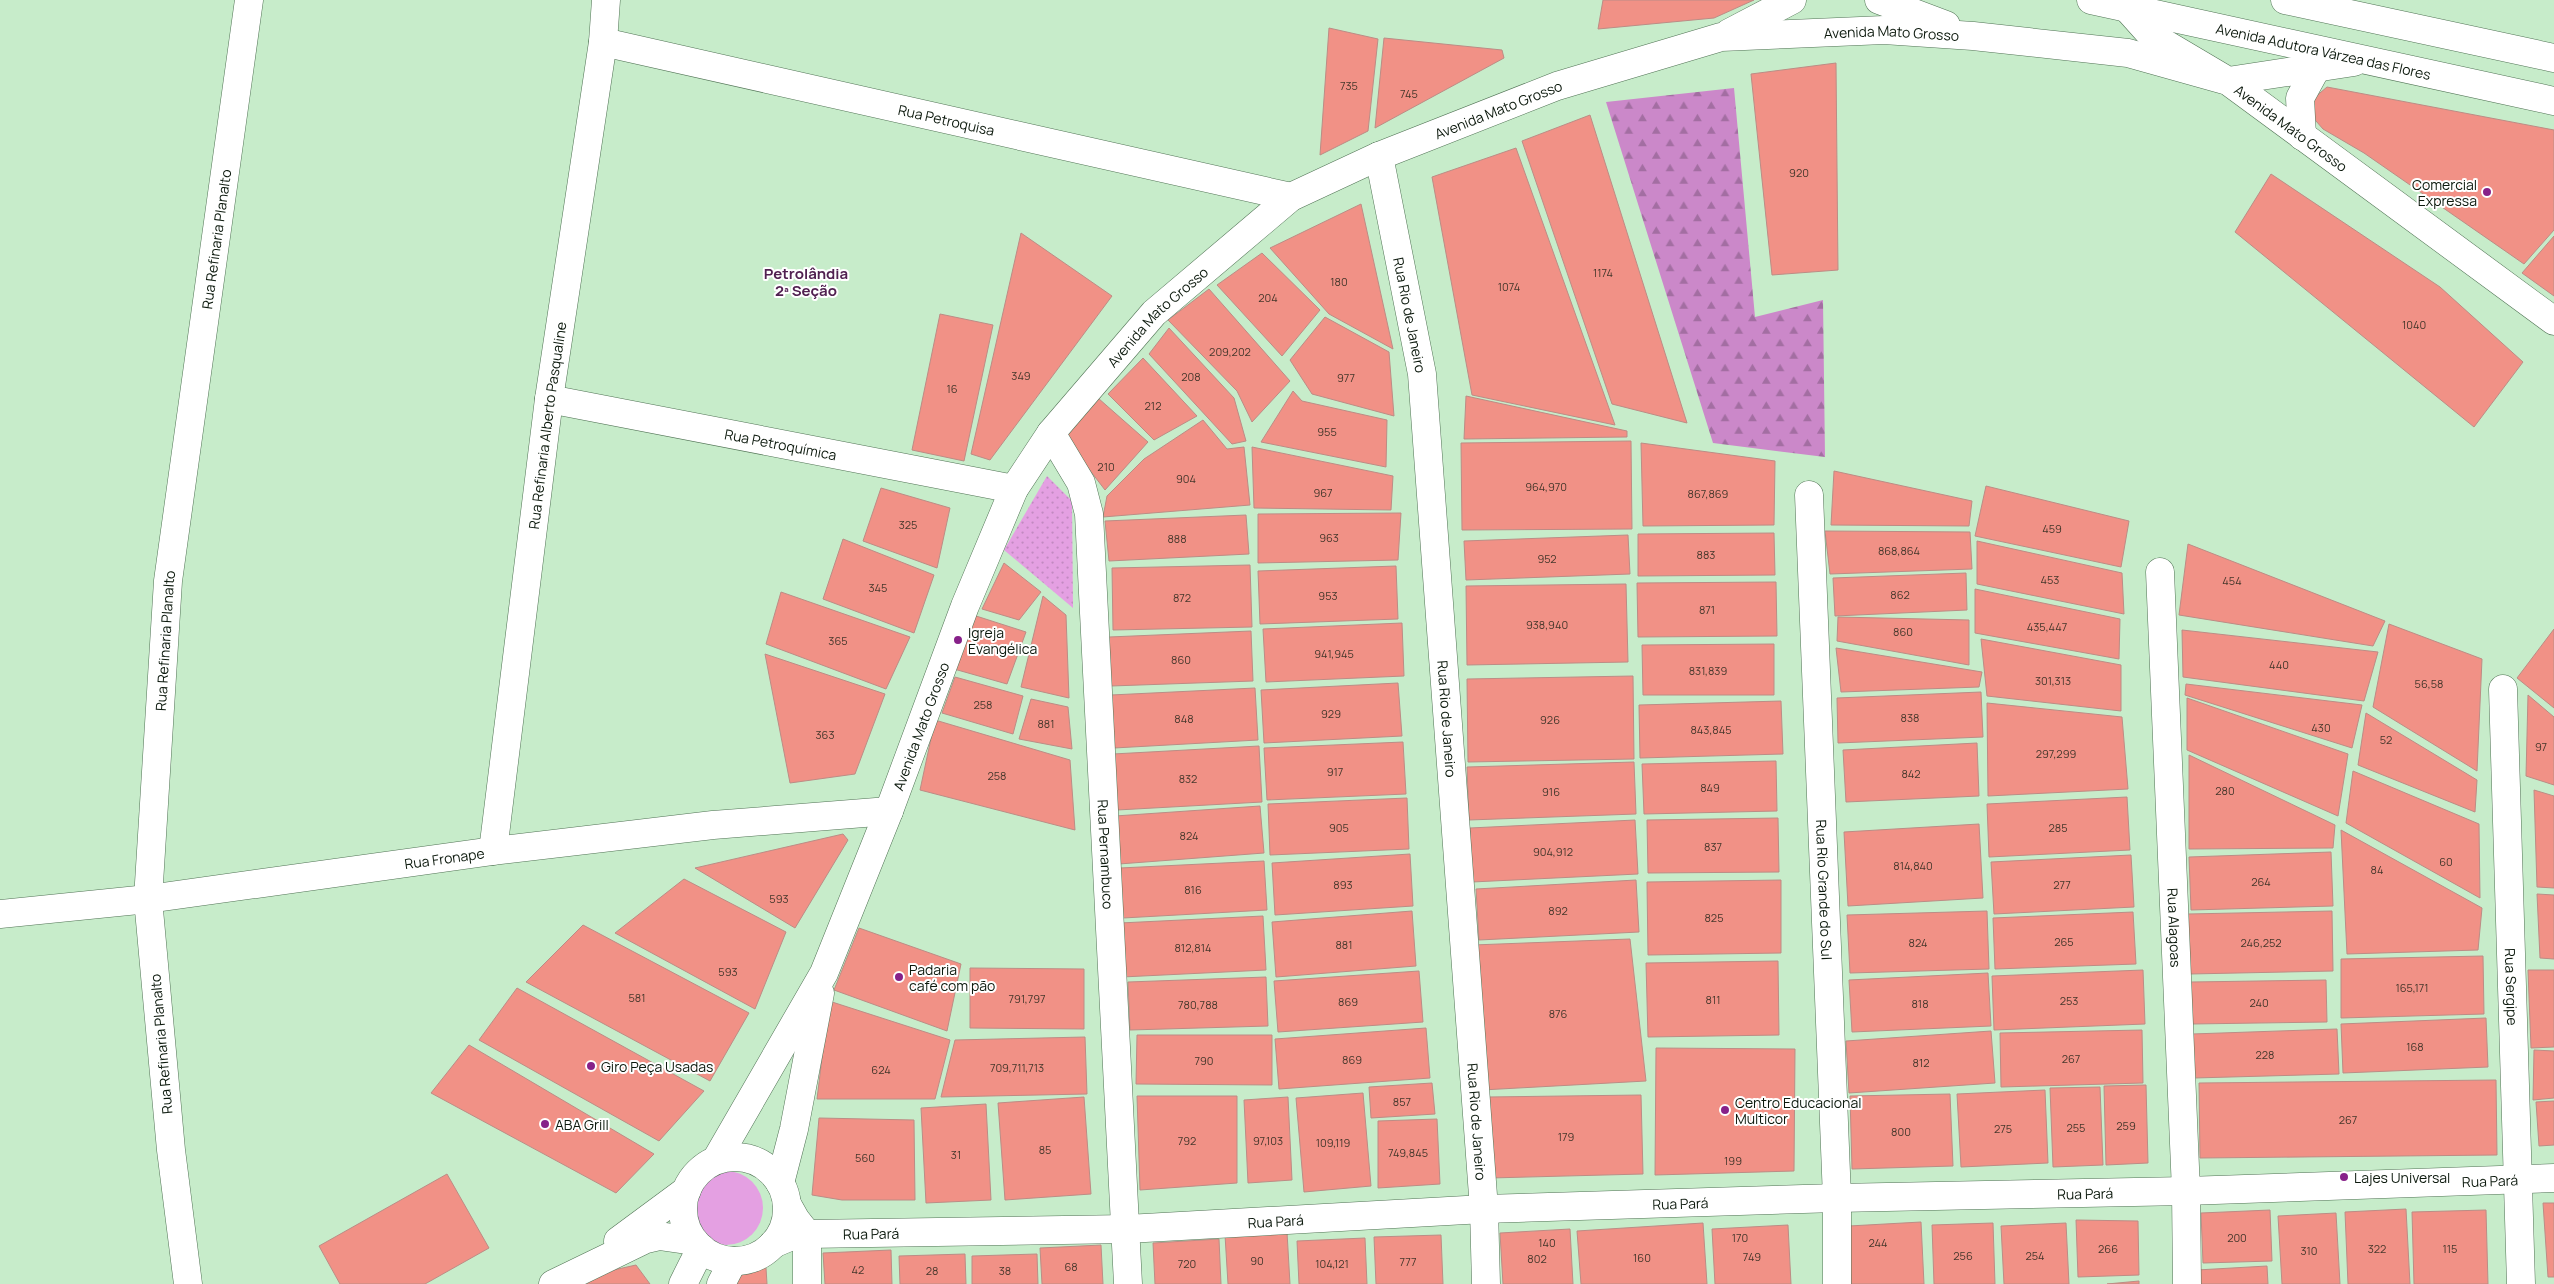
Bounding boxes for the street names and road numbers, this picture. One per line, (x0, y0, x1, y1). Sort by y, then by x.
street label: Avenida Adutora Várzea das Flores (2214, 18, 2433, 83)
street label: Avenida Mato Grosso (1823, 20, 1960, 45)
street label: Avenida Mato Grosso (1432, 76, 1564, 143)
street label: Avenida Mato Grosso (2231, 80, 2352, 175)
street label: Rua Petroquisa (896, 99, 996, 139)
street label: Rua Refinaria Planalto (197, 168, 235, 310)
street label: Rua Rio de Janeiro (1390, 255, 1431, 374)
street label: Avenida Mato Grosso (1102, 262, 1212, 371)
street label: Rua Refinaria Alberto Pasqualine (523, 320, 570, 530)
street label: Rua Petroquímica (723, 424, 838, 464)
street label: Rua Refinaria Planalto (150, 569, 179, 711)
street label: Avenida Mato Grosso (888, 659, 953, 793)
street label: Rua Rio de Janeiro (1434, 660, 1461, 778)
street label: Rua Pernambuco (1094, 799, 1118, 910)
street label: Rua Rio Grande do Sul (1812, 819, 1837, 960)
street label: Rua Fronape (403, 843, 486, 873)
street label: Rua Alagoas (2164, 888, 2186, 968)
street label: Rua Sergipe (2501, 948, 2523, 1026)
street label: Rua Refinaria Planalto (145, 973, 177, 1115)
street label: Rua Rio de Janeiro (1464, 1062, 1491, 1181)
street label: Rua Pará (2462, 1170, 2518, 1191)
street label: Rua Pará (2057, 1183, 2113, 1203)
street label: Rua Pará (1652, 1193, 1709, 1213)
street label: Rua Pará (1247, 1210, 1304, 1232)
street label: Rua Pará (843, 1223, 899, 1243)

